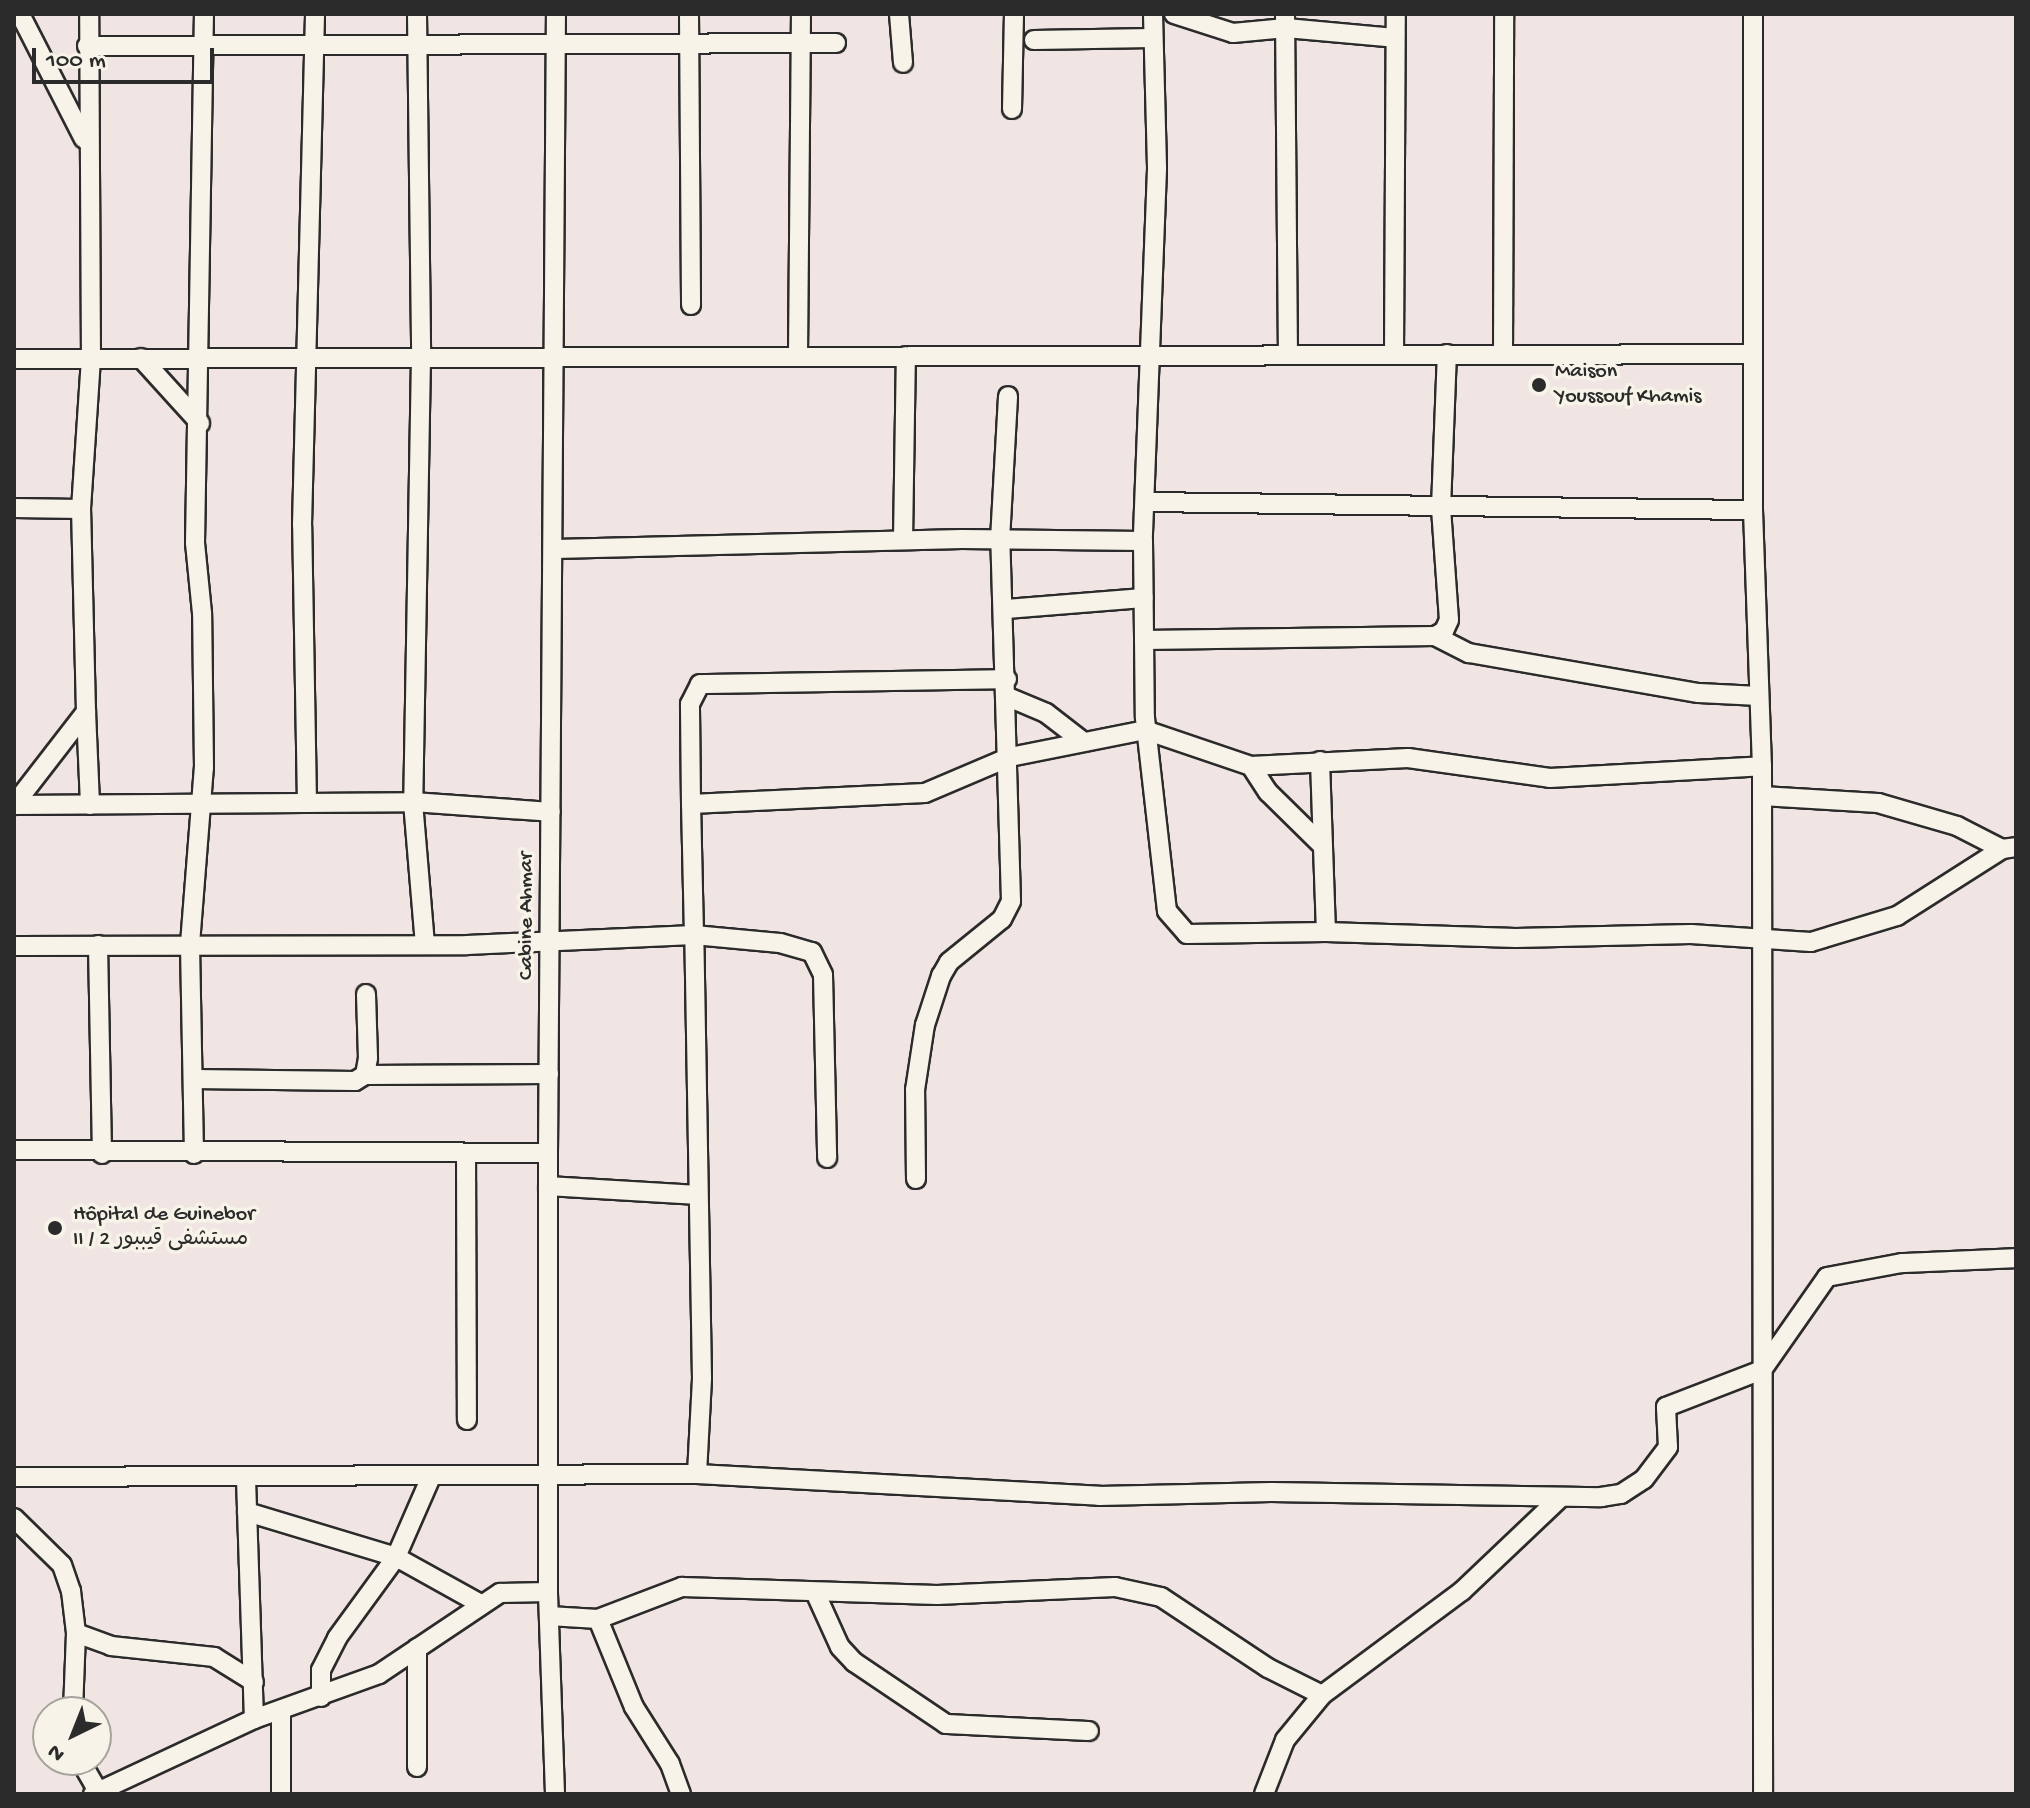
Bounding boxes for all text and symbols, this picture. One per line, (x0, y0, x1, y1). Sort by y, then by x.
scale bar (36, 32, 218, 82)
text: 100 m (46, 47, 106, 76)
place label: Maison Youssouf Khamis (1555, 359, 1701, 410)
marker: Maison Youssouf Khamis (1530, 376, 1548, 394)
street label: Cabine Ahmar (515, 852, 541, 980)
place label: Hôpital de Guinebor II / مستشفى قيببور 2 (73, 1202, 255, 1254)
marker: Hôpital de Guinebor II / مستشفى قيببور 2 (44, 1217, 66, 1239)
north arrow (32, 1696, 112, 1776)
text: N (43, 1738, 71, 1766)

